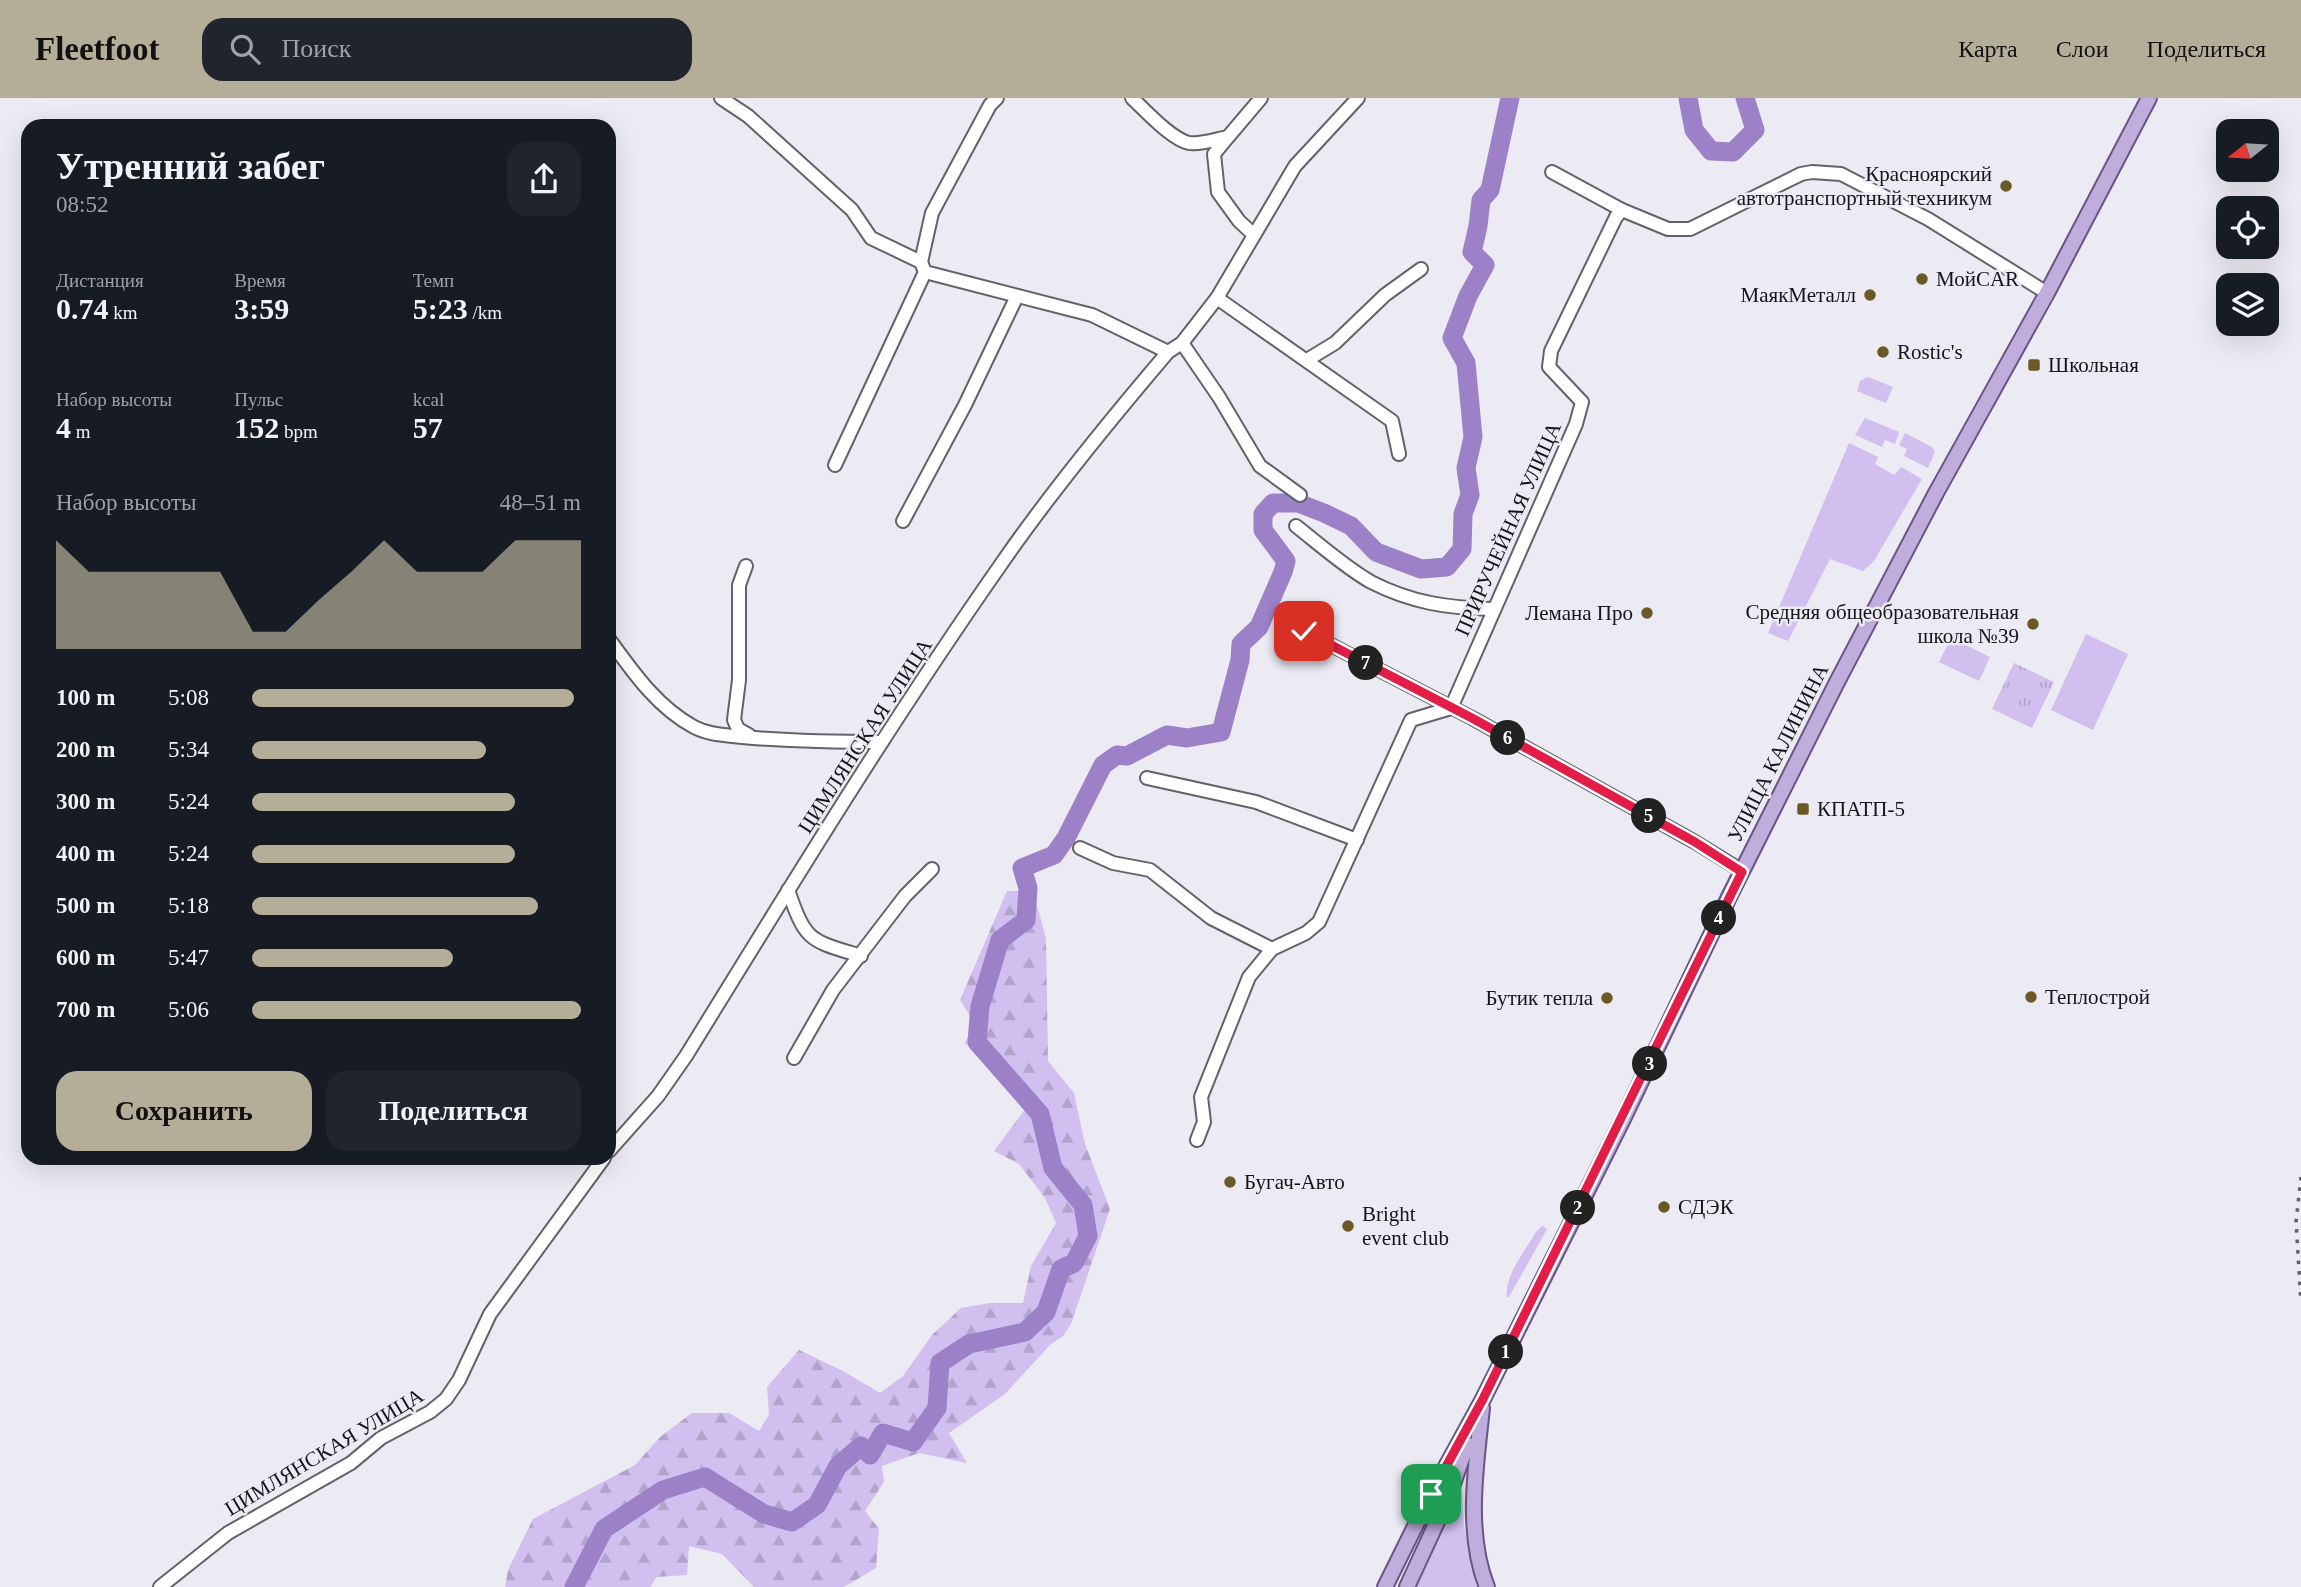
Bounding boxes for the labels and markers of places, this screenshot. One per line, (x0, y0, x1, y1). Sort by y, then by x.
place label: Красноярский автотранспортный техникум (1737, 162, 1992, 210)
marker: Красноярский автотранспортный техникум (1998, 178, 2014, 194)
place label: МойCAR (1936, 267, 2019, 291)
marker: МойCAR (1914, 271, 1930, 287)
place label: МаякМеталл (1741, 283, 1856, 307)
marker: МаякМеталл (1862, 287, 1878, 303)
place label: Rostic's (1897, 340, 1963, 364)
marker: Rostic's (1875, 344, 1891, 360)
place label: Школьная (2048, 353, 2139, 377)
marker: Школьная (2026, 357, 2042, 373)
place label: Средняя общеобразовательная школа №39 (1745, 600, 2019, 648)
pin (1274, 601, 1334, 661)
place label: Лемана Про (1525, 601, 1633, 625)
marker: Лемана Про (1639, 605, 1655, 621)
marker: Средняя общеобразовательная школа №39 (2025, 616, 2041, 632)
pin: 7 (1348, 646, 1384, 680)
pin: 6 (1490, 720, 1526, 756)
place label: КПАТП-5 (1817, 797, 1905, 821)
pin: 5 (1632, 798, 1666, 834)
marker: КПАТП-5 (1795, 801, 1811, 817)
pin: 4 (1702, 900, 1736, 936)
place label: Теплострой (2045, 985, 2150, 1009)
place label: Бутик тепла (1486, 986, 1594, 1010)
marker: Теплострой (2023, 989, 2039, 1005)
marker: Бутик тепла (1599, 990, 1615, 1006)
pin: 3 (1632, 1046, 1668, 1082)
place label: Бугач-Авто (1244, 1170, 1345, 1194)
marker: Бугач-Авто (1222, 1174, 1238, 1190)
pin: 2 (1560, 1190, 1596, 1226)
place label: СДЭК (1678, 1195, 1735, 1219)
marker: СДЭК (1656, 1199, 1672, 1215)
place label: Bright event club (1362, 1202, 1449, 1250)
marker: Bright event club (1340, 1218, 1356, 1234)
pin: 1 (1488, 1334, 1524, 1370)
pin (1401, 1464, 1461, 1524)

